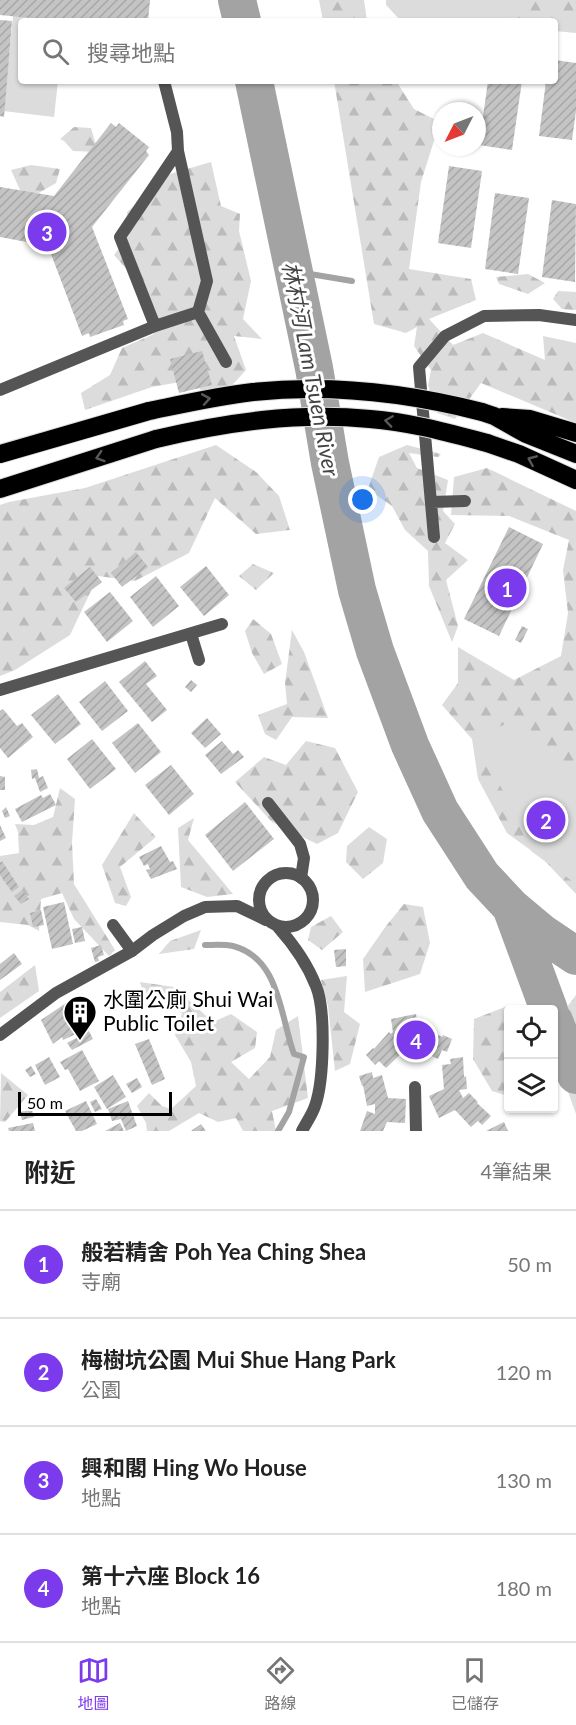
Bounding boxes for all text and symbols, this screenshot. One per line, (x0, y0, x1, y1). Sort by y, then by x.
search box (18, 18, 558, 84)
icon: search (39, 35, 72, 68)
text: 搜尋地點 (87, 39, 175, 66)
north arrow (432, 102, 486, 156)
pin: 3 (28, 210, 66, 254)
water label: 林村河 Lam Tsuen River (277, 259, 346, 479)
one-way arrow (201, 394, 211, 406)
one-way arrow (385, 416, 394, 428)
one-way arrow (95, 450, 106, 462)
one-way arrow (528, 455, 539, 467)
your location (348, 485, 377, 514)
pin: 1 (488, 566, 526, 610)
pin: 2 (526, 798, 566, 842)
place label: 水圍公廁 Shui Wai Public Toilet (103, 986, 273, 1035)
building icon: 水圍公廁 Shui Wai Public Toilet (62, 994, 98, 1041)
map controls (504, 1005, 558, 1113)
button: locate (504, 1005, 558, 1059)
pin: 4 (396, 1018, 436, 1062)
button: layers (504, 1059, 558, 1113)
scale bar (18, 1089, 172, 1116)
text: 50 m (27, 1093, 63, 1112)
text: 附近 (24, 1156, 76, 1188)
text: 4筆結果 (480, 1159, 552, 1183)
text: 般若精舍 Poh Yea Ching Shea (81, 1238, 366, 1265)
text: 1 (38, 1252, 49, 1276)
text: 50 m (507, 1252, 552, 1276)
text: 寺廟 (81, 1269, 121, 1293)
text: 梅樹坑公園 Mui Shue Hang Park (81, 1346, 396, 1373)
text: 2 (38, 1360, 49, 1384)
text: 120 m (496, 1360, 552, 1384)
text: 公園 (81, 1377, 121, 1401)
text: 興和閣 Hing Wo House (81, 1454, 307, 1481)
text: 3 (38, 1468, 49, 1492)
text: 130 m (496, 1468, 552, 1492)
text: 地點 (81, 1485, 121, 1509)
text: 第十六座 Block 16 (81, 1562, 260, 1589)
text: 4 (38, 1576, 49, 1600)
text: 180 m (496, 1576, 552, 1600)
text: 地點 (81, 1593, 121, 1617)
tab: 地圖 (77, 1654, 110, 1714)
tab: 路線 (264, 1654, 297, 1714)
tab: 已儲存 (451, 1654, 499, 1714)

